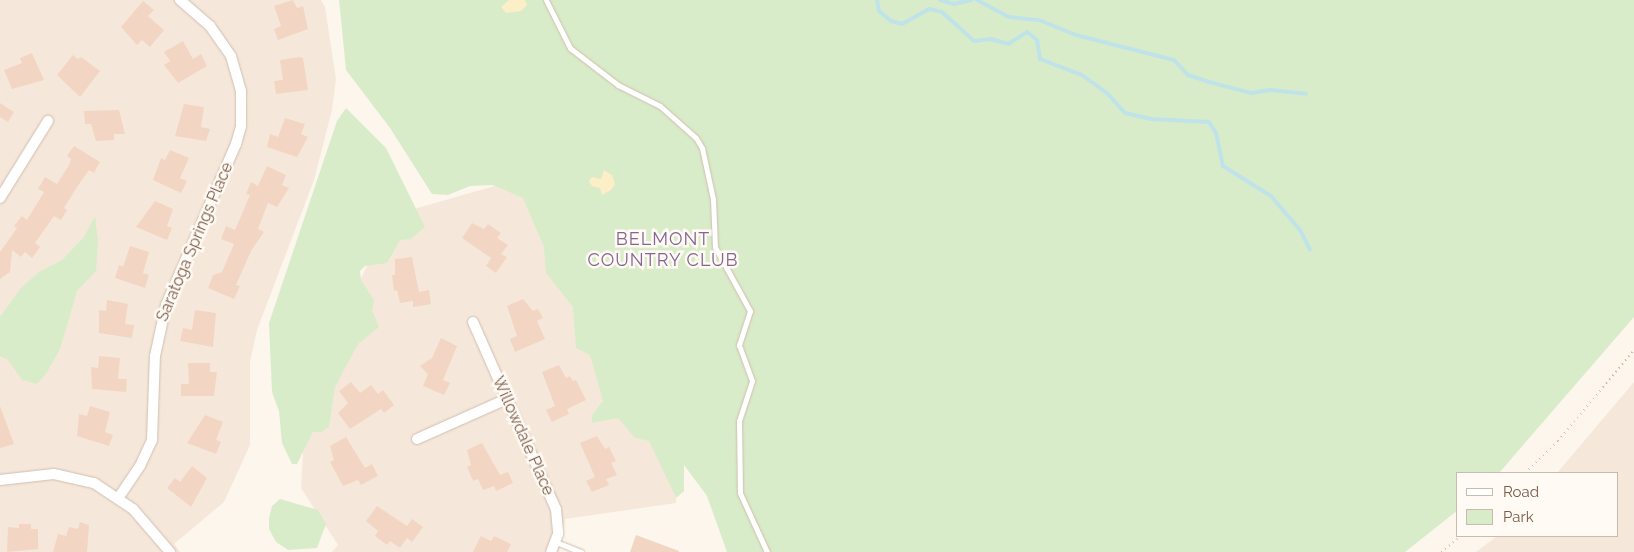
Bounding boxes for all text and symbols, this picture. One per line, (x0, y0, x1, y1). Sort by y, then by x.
street label: Saratoga Springs Place (153, 160, 237, 324)
district label: BELMONT COUNTRY CLUB (586, 229, 740, 272)
street label: Willowdale Place (488, 373, 558, 499)
legend (1456, 472, 1619, 537)
text: Road (1503, 483, 1539, 501)
text: Park (1503, 508, 1534, 526)

